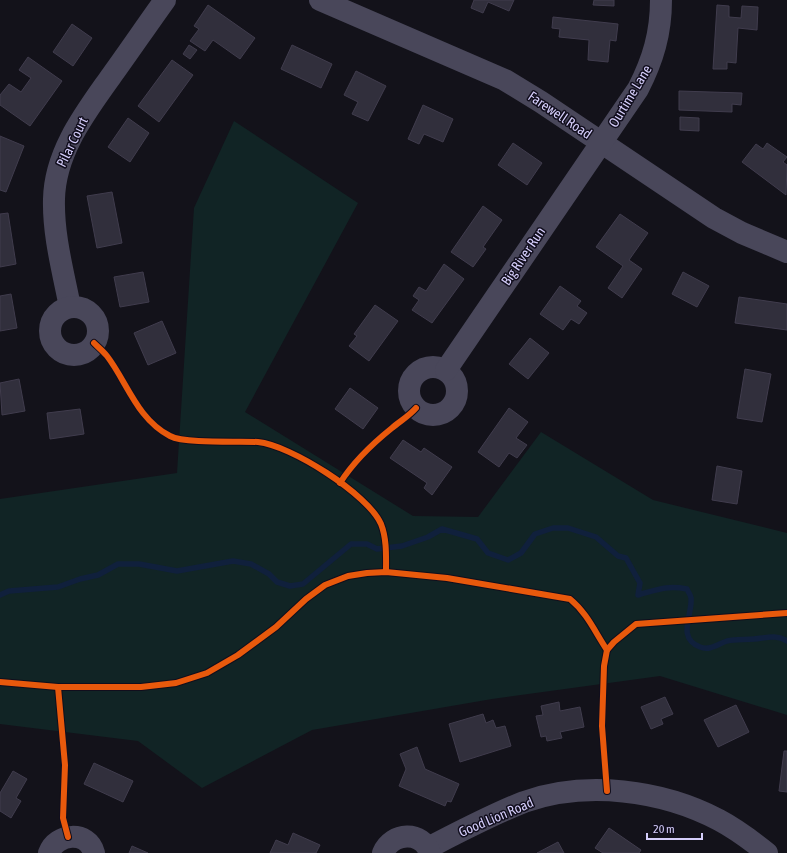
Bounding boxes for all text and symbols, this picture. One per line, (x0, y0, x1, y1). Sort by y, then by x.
street label: Ourtime Lane (605, 62, 655, 130)
street label: Farewell Road (525, 88, 595, 142)
street label: Pilar Court (53, 114, 91, 170)
street label: Big River Run (498, 224, 548, 288)
street label: Good Lion Road (456, 794, 536, 840)
scale bar (647, 815, 702, 841)
text: 20 m (653, 822, 675, 836)

